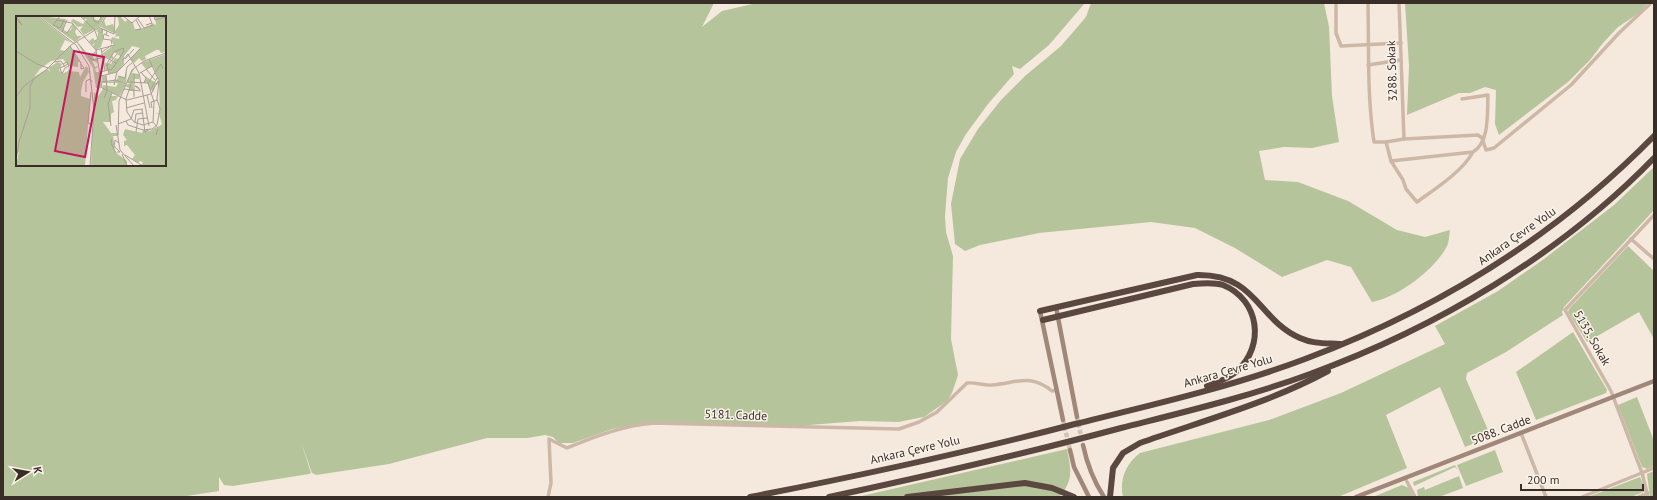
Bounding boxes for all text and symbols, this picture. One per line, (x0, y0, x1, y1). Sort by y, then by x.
inset map (16, 16, 166, 166)
street label: 3288. Sokak (1383, 40, 1400, 102)
street label: Ankara Çevre Yolu (1475, 203, 1559, 268)
street label: 5135. Sokak (1571, 307, 1614, 368)
street label: Ankara Çevre Yolu (1182, 351, 1274, 390)
street label: 5181. Cadde (704, 406, 768, 423)
street label: 5088. Cadde (1469, 411, 1533, 448)
street label: Ankara Çevre Yolu (869, 432, 961, 467)
north arrow (8, 452, 48, 492)
text: K (30, 465, 45, 475)
scale bar (1521, 466, 1643, 492)
text: 200 m (1527, 472, 1560, 487)

